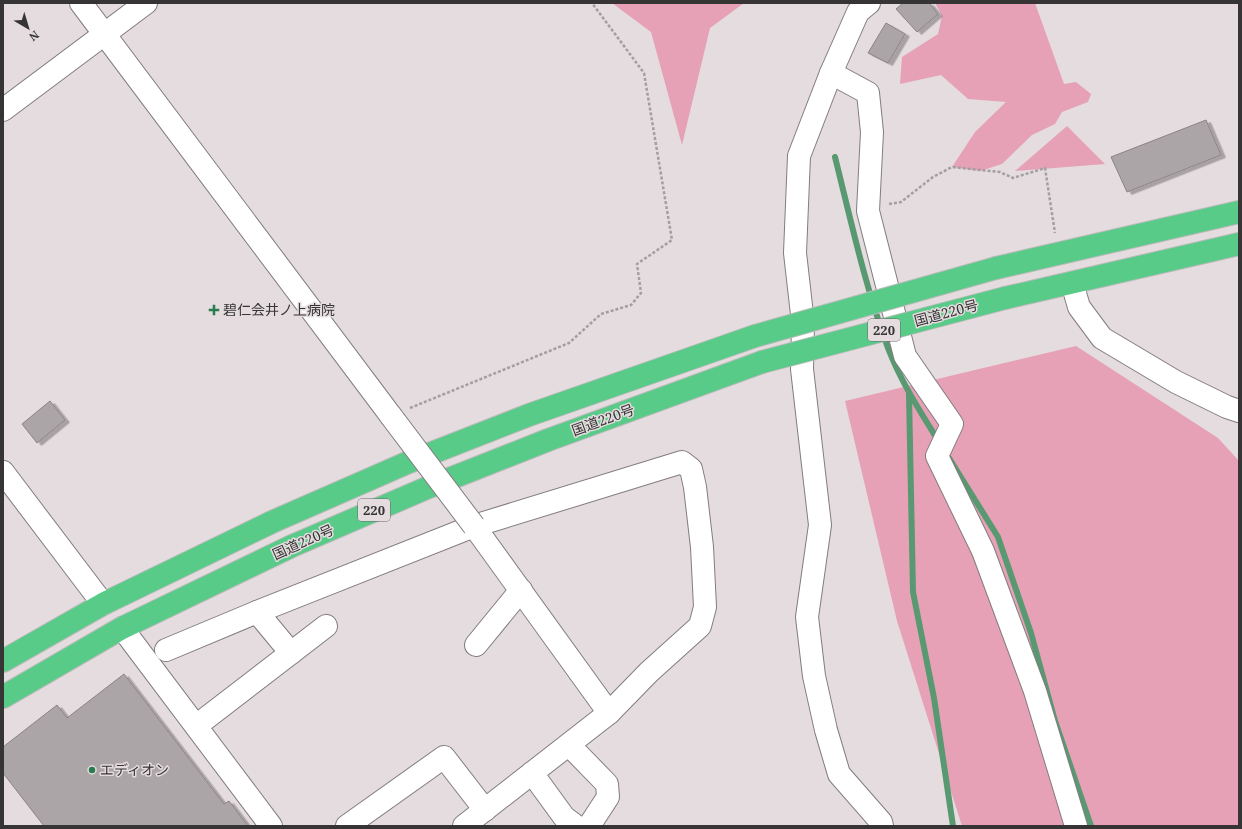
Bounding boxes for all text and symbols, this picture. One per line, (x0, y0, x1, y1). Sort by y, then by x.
north arrow (8, 8, 48, 48)
text: N (26, 28, 42, 45)
street label: 国道220号 (912, 295, 980, 330)
place label: 碧仁会井ノ上病院 (223, 300, 335, 319)
marker: 碧仁会井ノ上病院 (208, 304, 220, 316)
road number: 220 (868, 319, 900, 341)
street label: 国道220号 (569, 399, 637, 440)
road number: 220 (358, 499, 390, 521)
street label: 国道220号 (269, 520, 337, 564)
place label: エディオン (100, 760, 169, 779)
marker: エディオン (87, 765, 97, 775)

